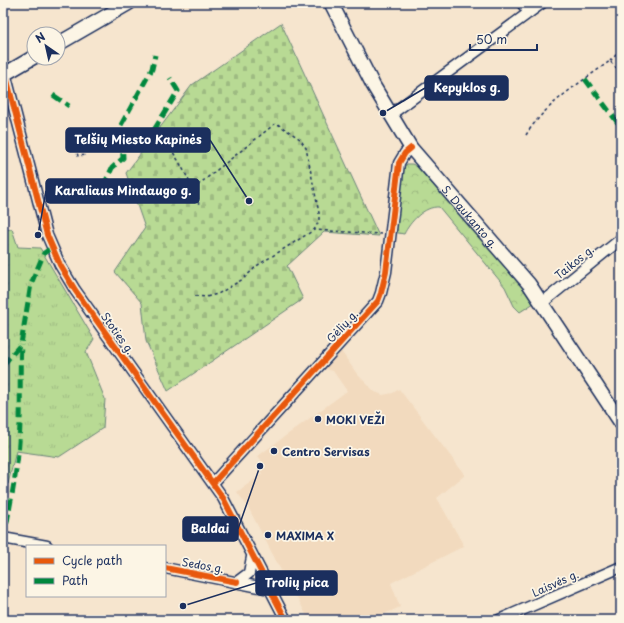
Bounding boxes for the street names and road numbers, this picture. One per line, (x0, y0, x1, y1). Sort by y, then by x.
street label: S. Daukanto g. (438, 181, 502, 252)
street label: Taikos g. (551, 241, 597, 283)
street label: Gėlių g. (322, 306, 362, 346)
street label: Stoties g. (97, 308, 139, 358)
street label: Sedos g. (181, 553, 225, 577)
street label: Laisvės g. (529, 565, 581, 601)

